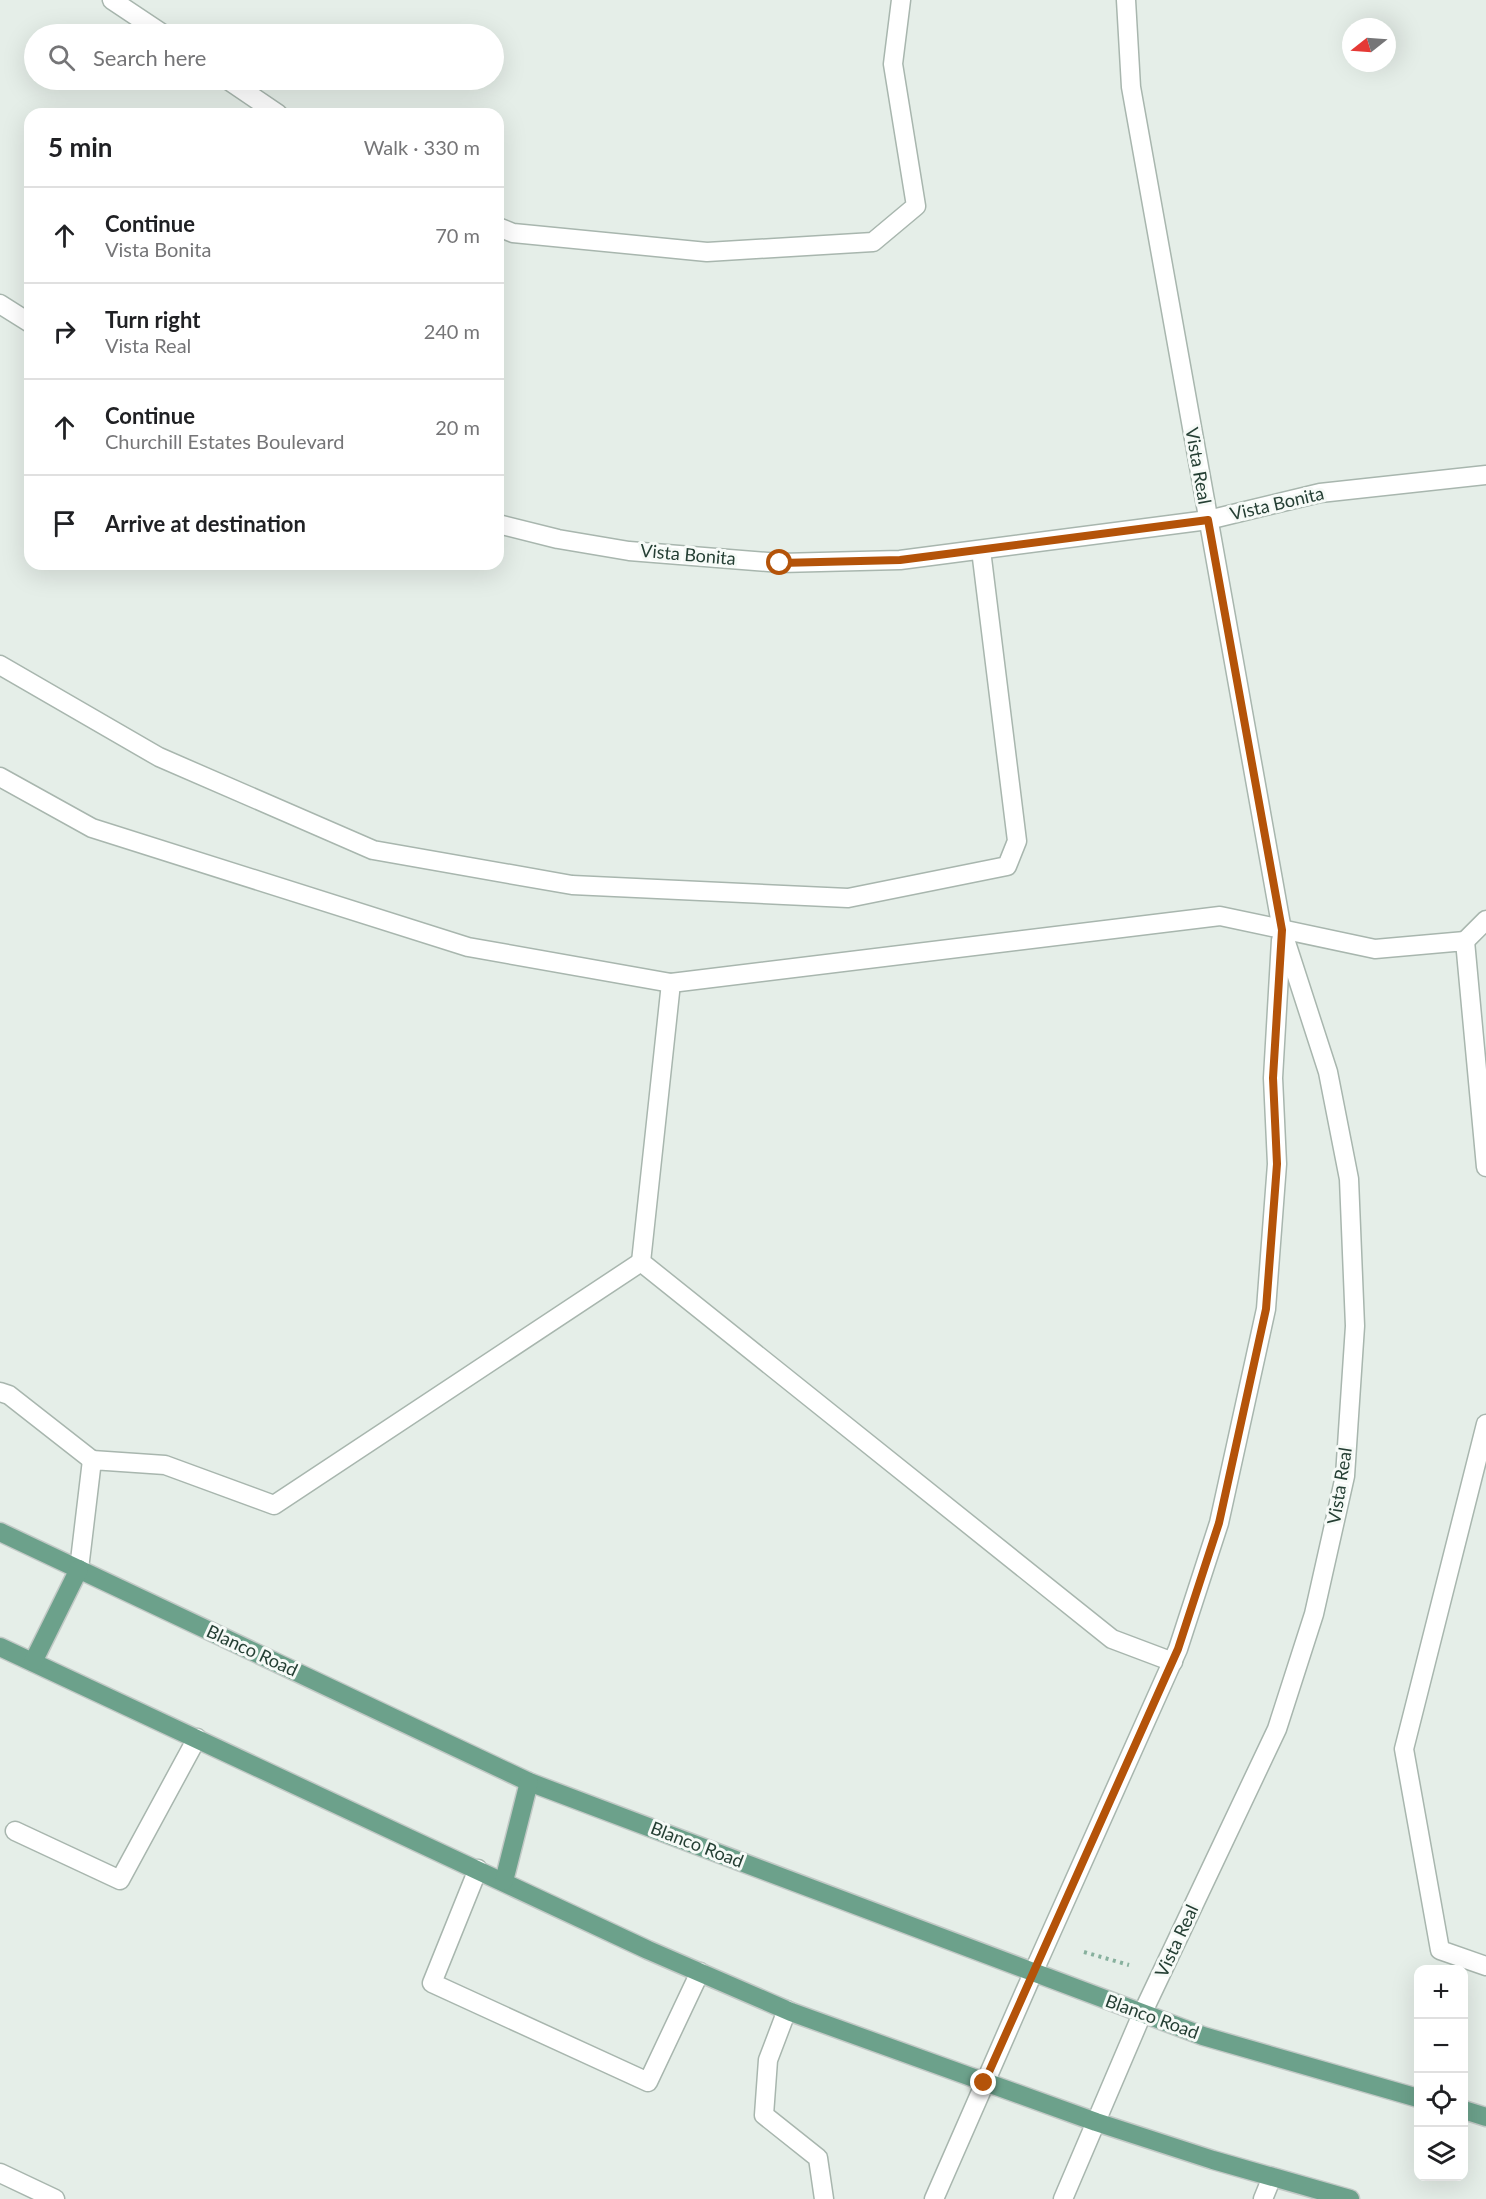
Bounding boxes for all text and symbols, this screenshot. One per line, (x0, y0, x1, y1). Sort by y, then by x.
north arrow (1342, 18, 1396, 72)
search box (24, 24, 504, 90)
icon: search (45, 41, 78, 74)
text: Search here (93, 44, 206, 71)
text: 5 min (48, 131, 112, 163)
text: Walk · 330 m (364, 135, 480, 159)
text: Continue (105, 210, 195, 237)
icon: ahead (48, 219, 81, 252)
text: 70 m (435, 223, 480, 247)
text: Vista Bonita (105, 237, 211, 261)
text: Turn right (105, 306, 200, 333)
icon: right (48, 315, 81, 348)
text: 240 m (424, 319, 480, 343)
text: Vista Real (105, 333, 191, 357)
text: Continue (105, 402, 195, 429)
icon: ahead (48, 411, 81, 444)
text: 20 m (435, 415, 480, 439)
street label: Vista Real (1181, 426, 1217, 506)
text: Churchill Estates Boulevard (105, 429, 345, 453)
street label: Vista Bonita (1228, 482, 1326, 525)
icon: arrive (48, 507, 81, 540)
text: Arrive at destination (105, 510, 306, 537)
street label: Vista Bonita (639, 539, 737, 569)
route start (766, 549, 792, 575)
street label: Vista Real (1322, 1446, 1356, 1526)
street label: Blanco Road (203, 1619, 301, 1681)
street label: Blanco Road (648, 1816, 747, 1872)
street label: Vista Real (1150, 1901, 1202, 1980)
map controls (1414, 1965, 1468, 2181)
button: + (1414, 1965, 1468, 2019)
street label: Blanco Road (1103, 1989, 1202, 2043)
button: − (1414, 2019, 1468, 2073)
route end (970, 2069, 996, 2095)
button: locate (1414, 2073, 1468, 2127)
button: layers (1414, 2127, 1468, 2181)

